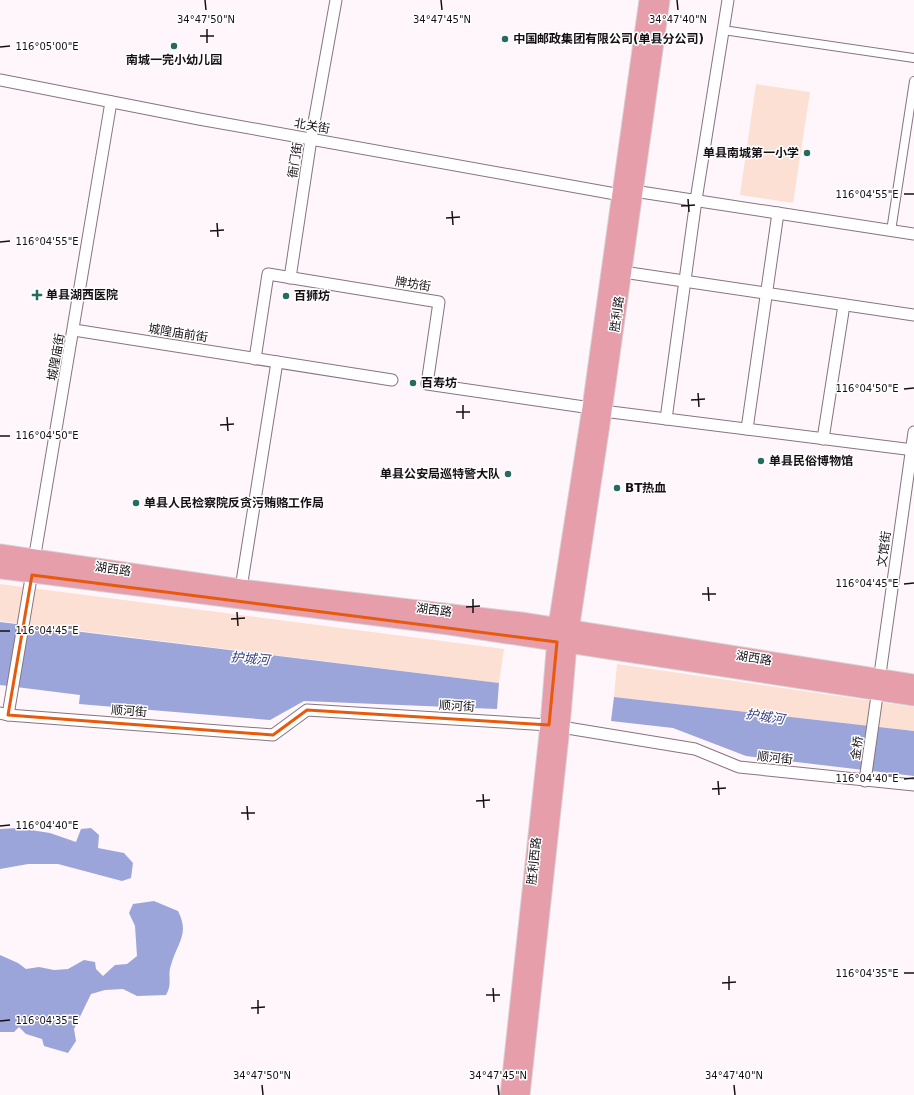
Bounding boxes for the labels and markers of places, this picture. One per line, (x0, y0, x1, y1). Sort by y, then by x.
place label: 中国邮政集团有限公司(单县分公司) (513, 32, 704, 46)
marker: 中国邮政集团有限公司(单县分公司) (500, 34, 510, 44)
marker: 南城一完小幼儿园 (169, 41, 179, 51)
place label: 南城一完小幼儿园 (126, 53, 222, 67)
place label: 单县南城第一小学 (703, 146, 799, 160)
marker: 单县南城第一小学 (802, 148, 812, 158)
place label: 单县湖西医院 (46, 288, 118, 302)
marker: 单县湖西医院 (31, 289, 43, 301)
place label: 百狮坊 (294, 289, 330, 303)
marker: 百狮坊 (281, 291, 291, 301)
place label: 百寿坊 (421, 376, 457, 390)
marker: 百寿坊 (408, 378, 418, 388)
place label: 单县民俗博物馆 (769, 454, 853, 468)
marker: 单县民俗博物馆 (756, 456, 766, 466)
place label: 单县公安局巡特警大队 (380, 467, 500, 481)
marker: 单县公安局巡特警大队 (503, 469, 513, 479)
place label: BT热血 (625, 481, 666, 495)
marker: BT热血 (612, 483, 622, 493)
place label: 单县人民检察院反贪污贿赂工作局 (144, 496, 324, 510)
marker: 单县人民检察院反贪污贿赂工作局 (131, 498, 141, 508)

